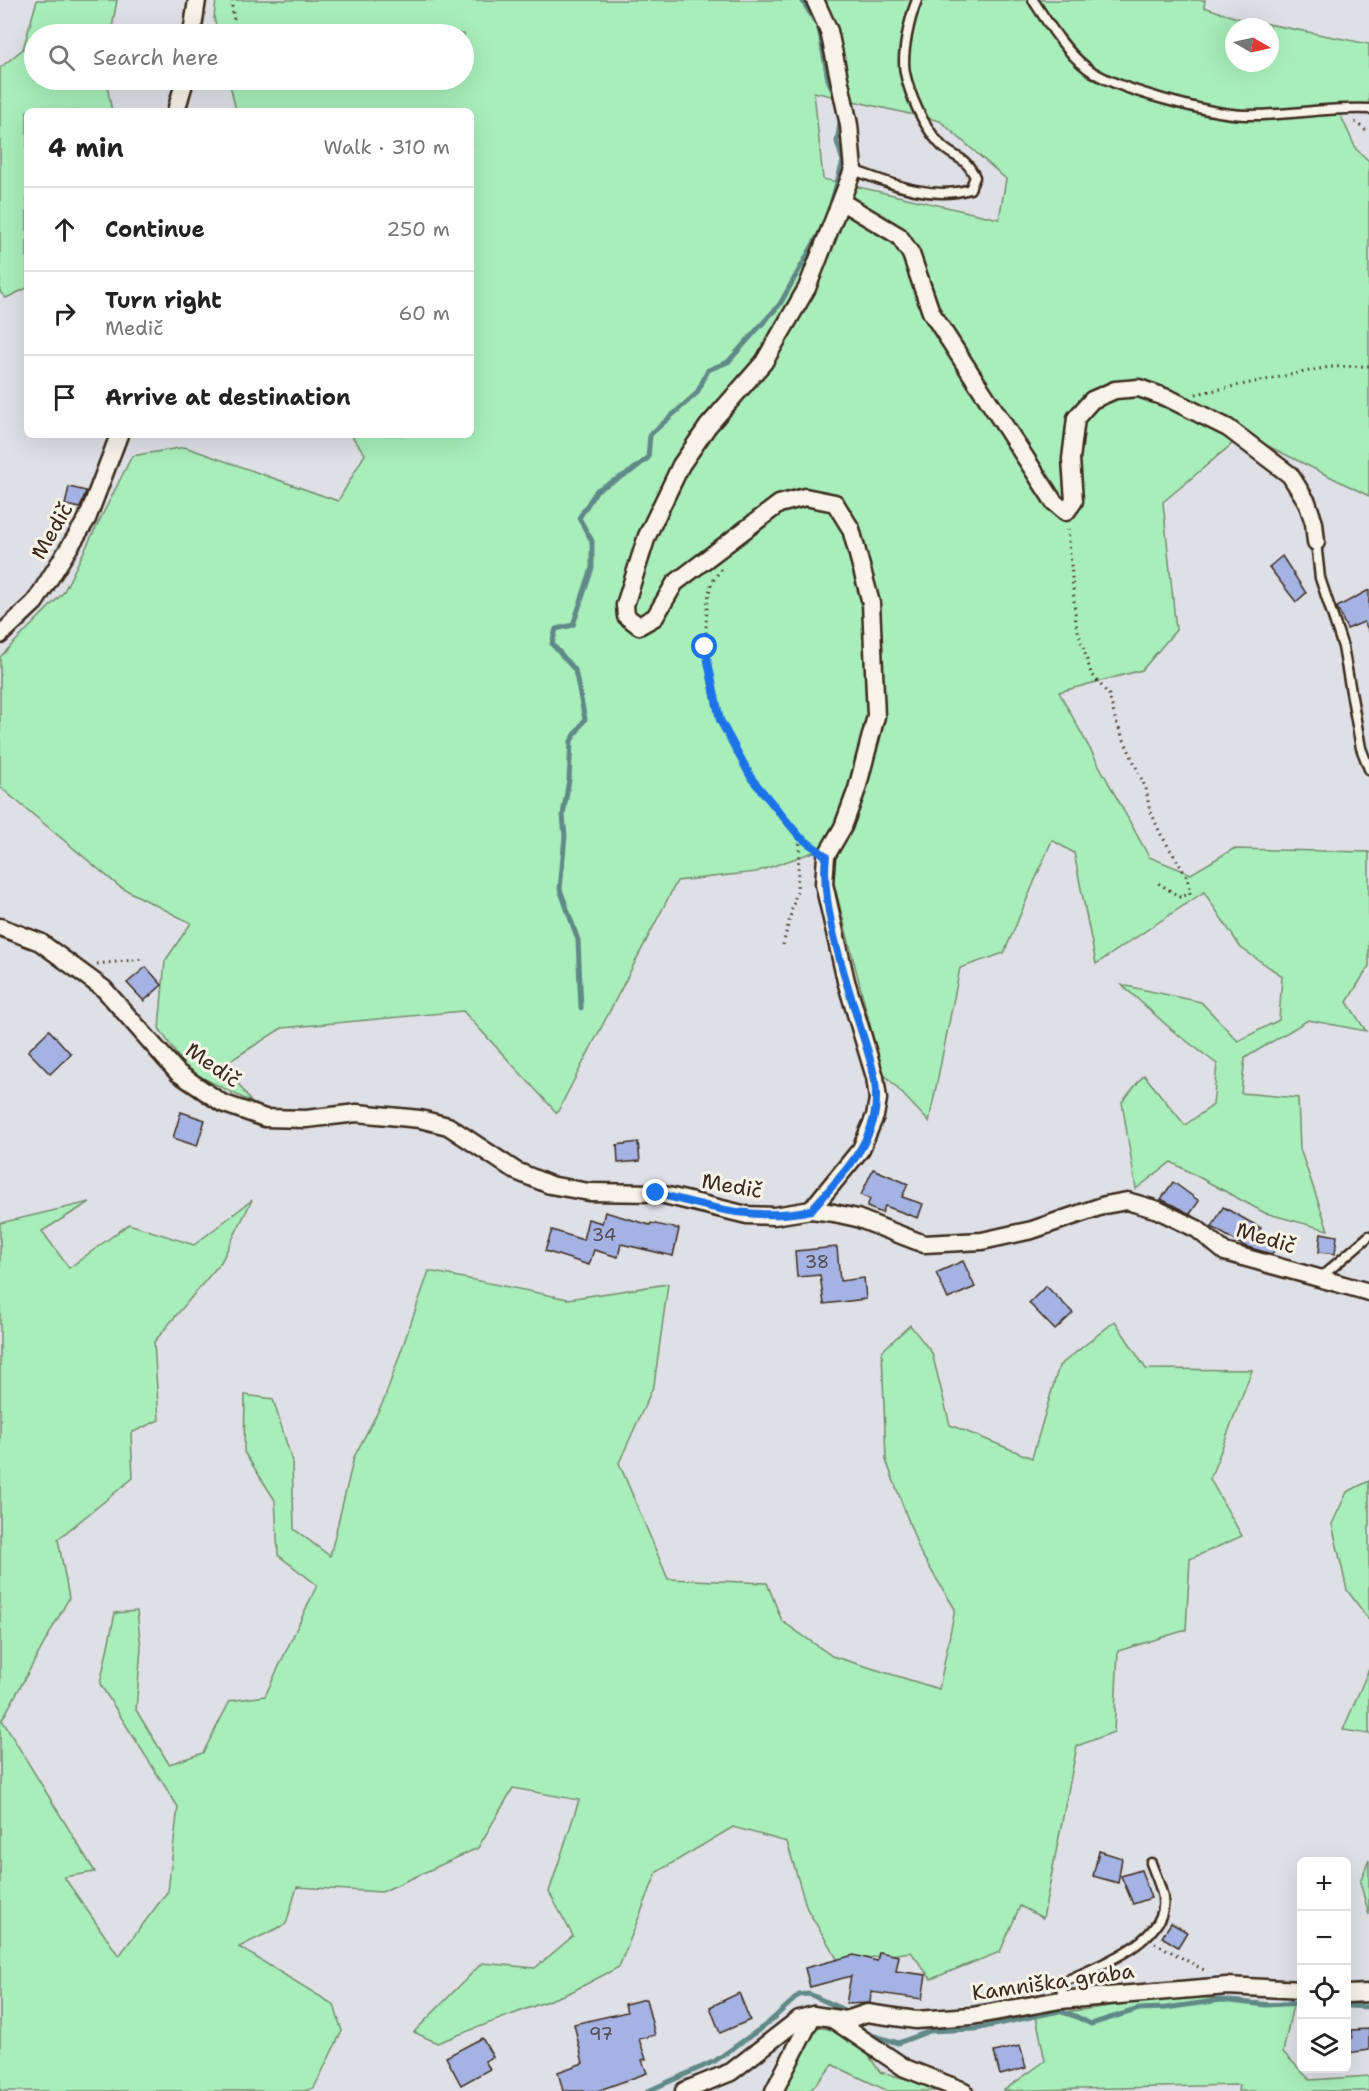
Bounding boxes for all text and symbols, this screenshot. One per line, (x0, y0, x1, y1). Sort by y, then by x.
north arrow (1225, 18, 1279, 72)
search box (24, 24, 474, 90)
icon: search (45, 41, 78, 74)
text: Search here (93, 43, 219, 72)
text: 4 min (48, 130, 124, 165)
text: Walk · 310 m (324, 134, 450, 160)
icon: ahead (48, 213, 81, 246)
text: Continue (105, 215, 205, 244)
text: 250 m (386, 216, 450, 242)
text: Turn right (105, 286, 222, 315)
icon: right (48, 297, 81, 330)
text: 60 m (398, 300, 450, 326)
text: Medič (105, 315, 163, 341)
icon: arrive (48, 381, 81, 414)
text: Arrive at destination (105, 383, 351, 412)
street label: Medič (25, 498, 79, 564)
route start (691, 633, 717, 659)
street label: Medič (180, 1036, 246, 1094)
street label: Medič (699, 1167, 765, 1205)
route end (642, 1179, 668, 1205)
street label: Medič (1233, 1216, 1299, 1260)
house number: 34 (592, 1223, 616, 1247)
house number: 38 (805, 1250, 829, 1274)
map controls (1297, 1857, 1351, 2073)
button: + (1297, 1857, 1351, 1911)
button: − (1297, 1911, 1351, 1965)
street label: Kamniška graba (970, 1957, 1136, 2007)
button: locate (1297, 1965, 1351, 2019)
button: layers (1297, 2019, 1351, 2073)
house number: 97 (589, 2022, 613, 2046)

